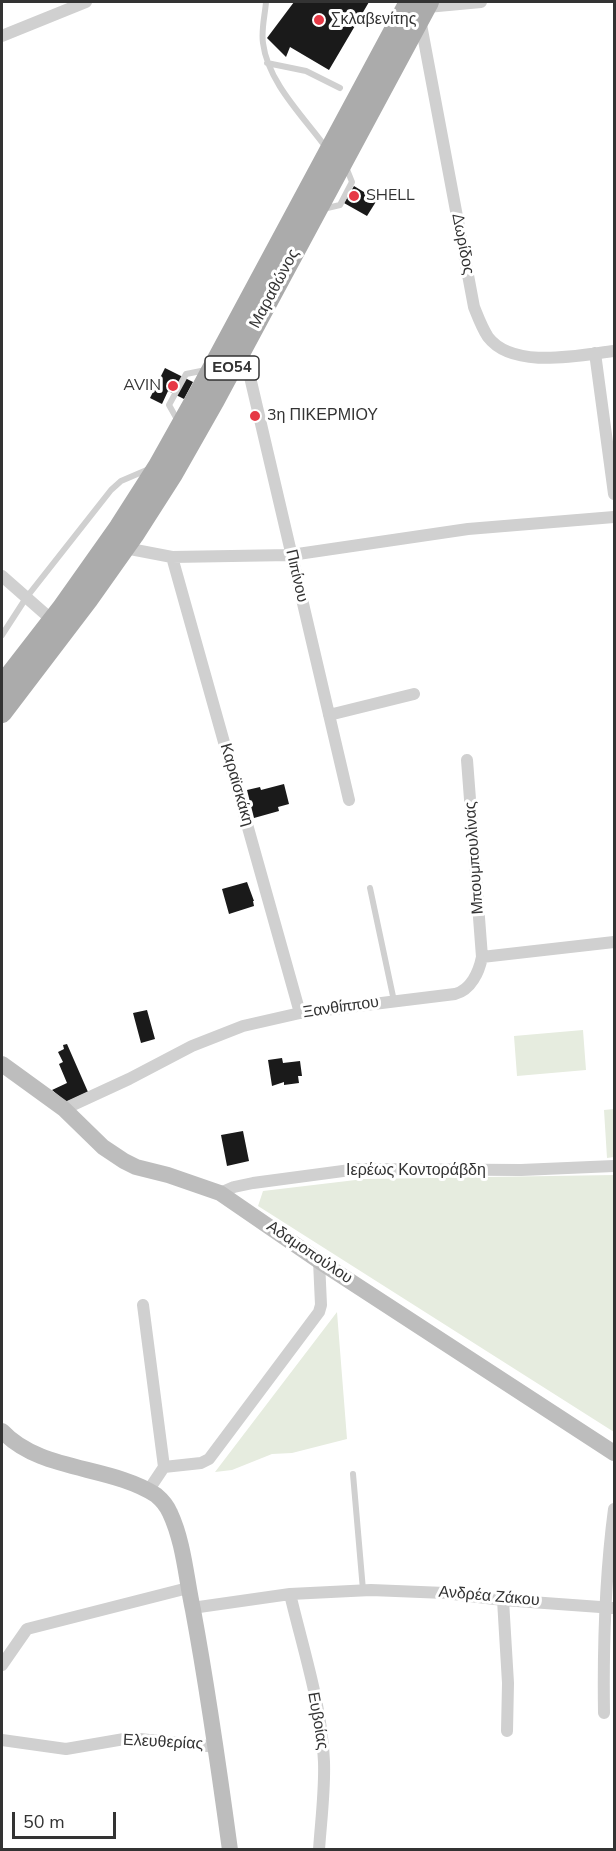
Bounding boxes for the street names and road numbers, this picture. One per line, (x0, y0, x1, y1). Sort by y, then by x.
street label: Δωρίδος (447, 212, 477, 276)
street label: Μαραθώνος (246, 246, 304, 332)
road number: ΕΟ54 (205, 356, 259, 380)
street label: Πιπίνου (281, 548, 311, 604)
street label: Καραϊσκάκη (215, 741, 257, 829)
street label: Μπουμπουλίνας (461, 801, 489, 915)
street label: Ξανθίππου (302, 993, 380, 1023)
street label: Ιερέως Κοντοράβδη (346, 1161, 486, 1181)
street label: Αδαμοπούλου (263, 1217, 355, 1289)
street label: Ανδρέα Ζάκου (438, 1583, 540, 1611)
street label: Ευβοίας (303, 1691, 331, 1751)
street label: Ελευθερίας (122, 1731, 204, 1755)

